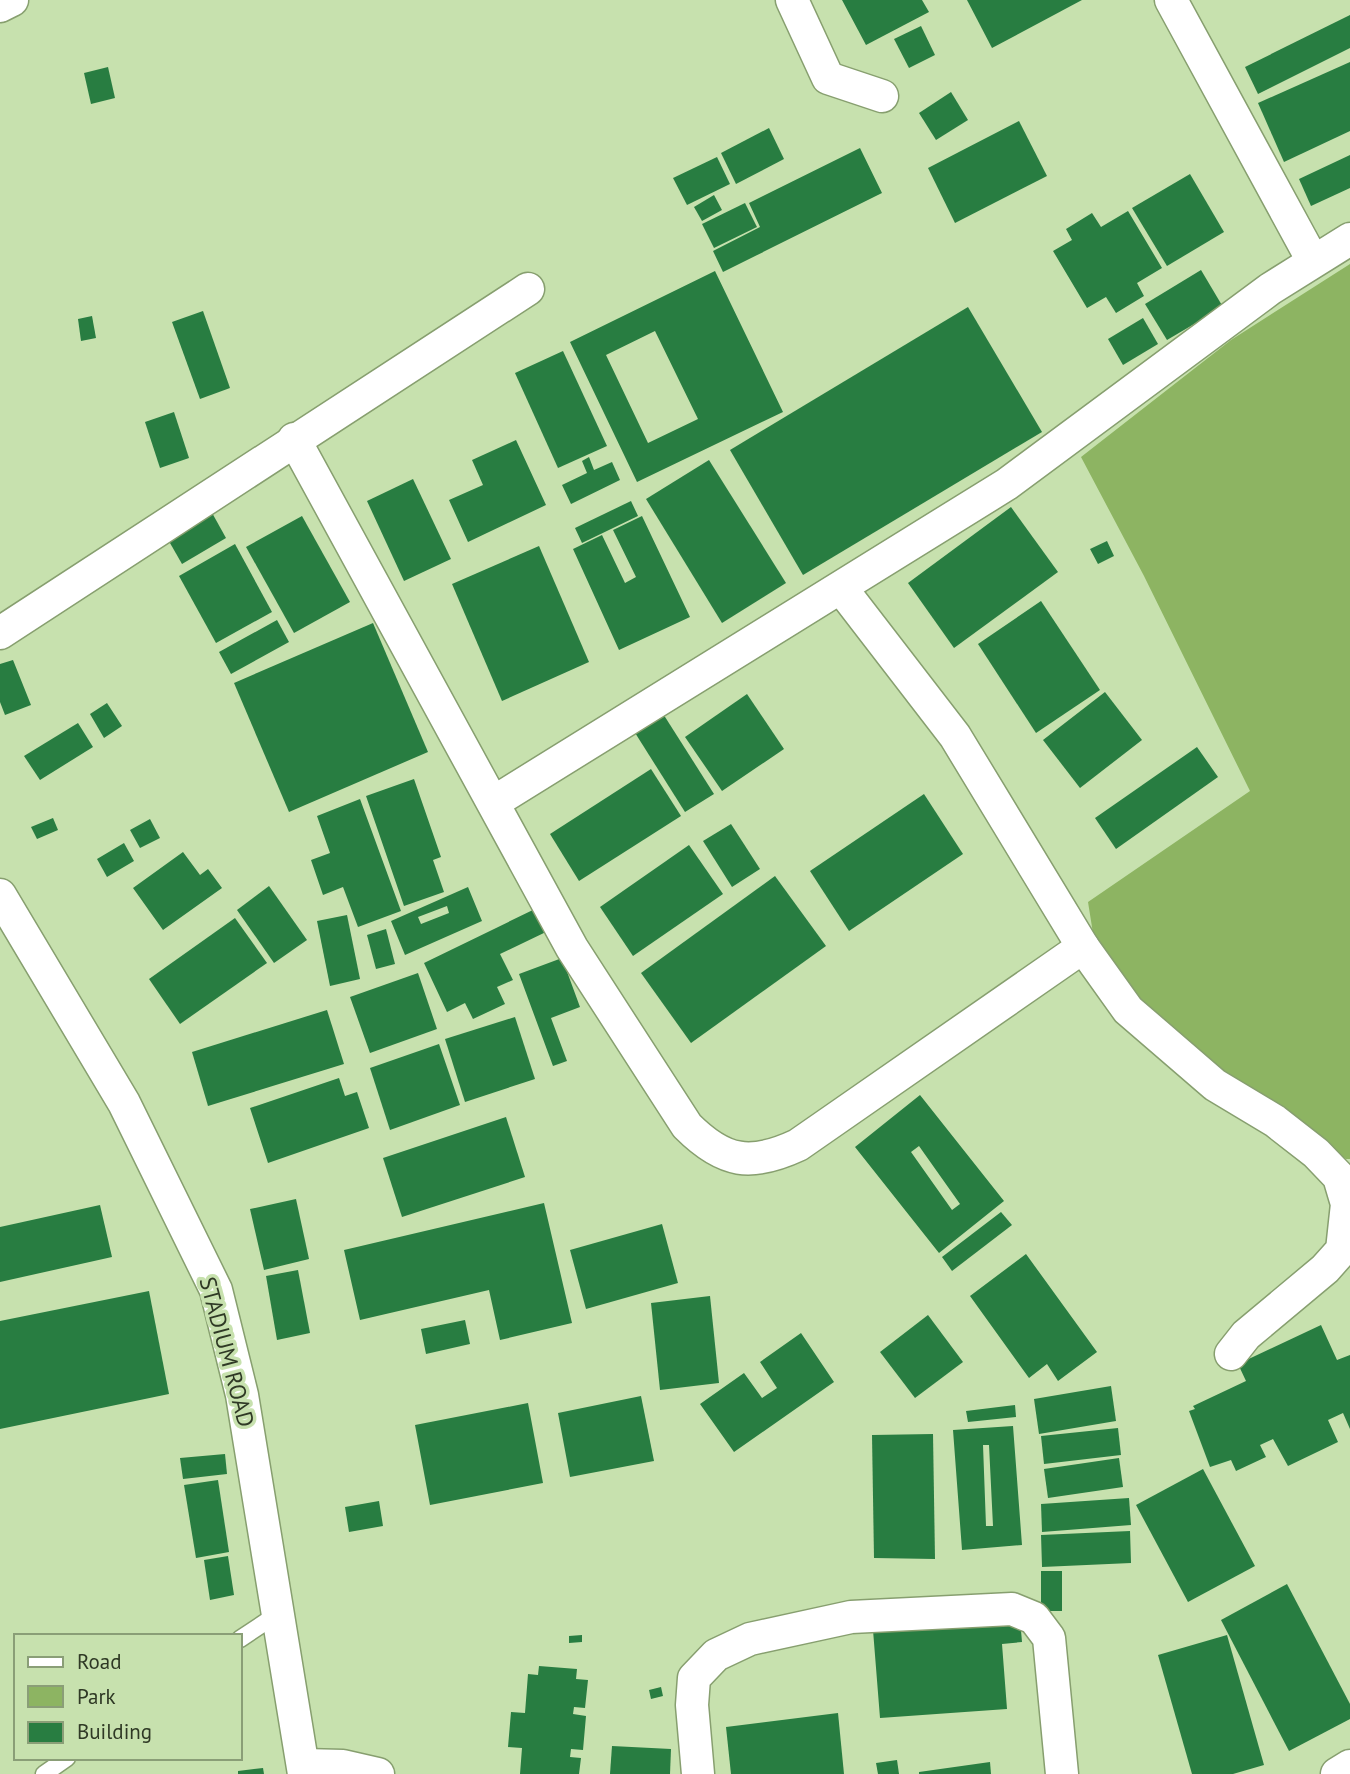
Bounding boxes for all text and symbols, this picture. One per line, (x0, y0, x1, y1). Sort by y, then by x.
street label: STADIUM ROAD (194, 1274, 261, 1430)
legend (14, 1634, 242, 1760)
text: Road (77, 1648, 121, 1675)
text: Park (77, 1683, 116, 1710)
text: Building (77, 1718, 152, 1745)

